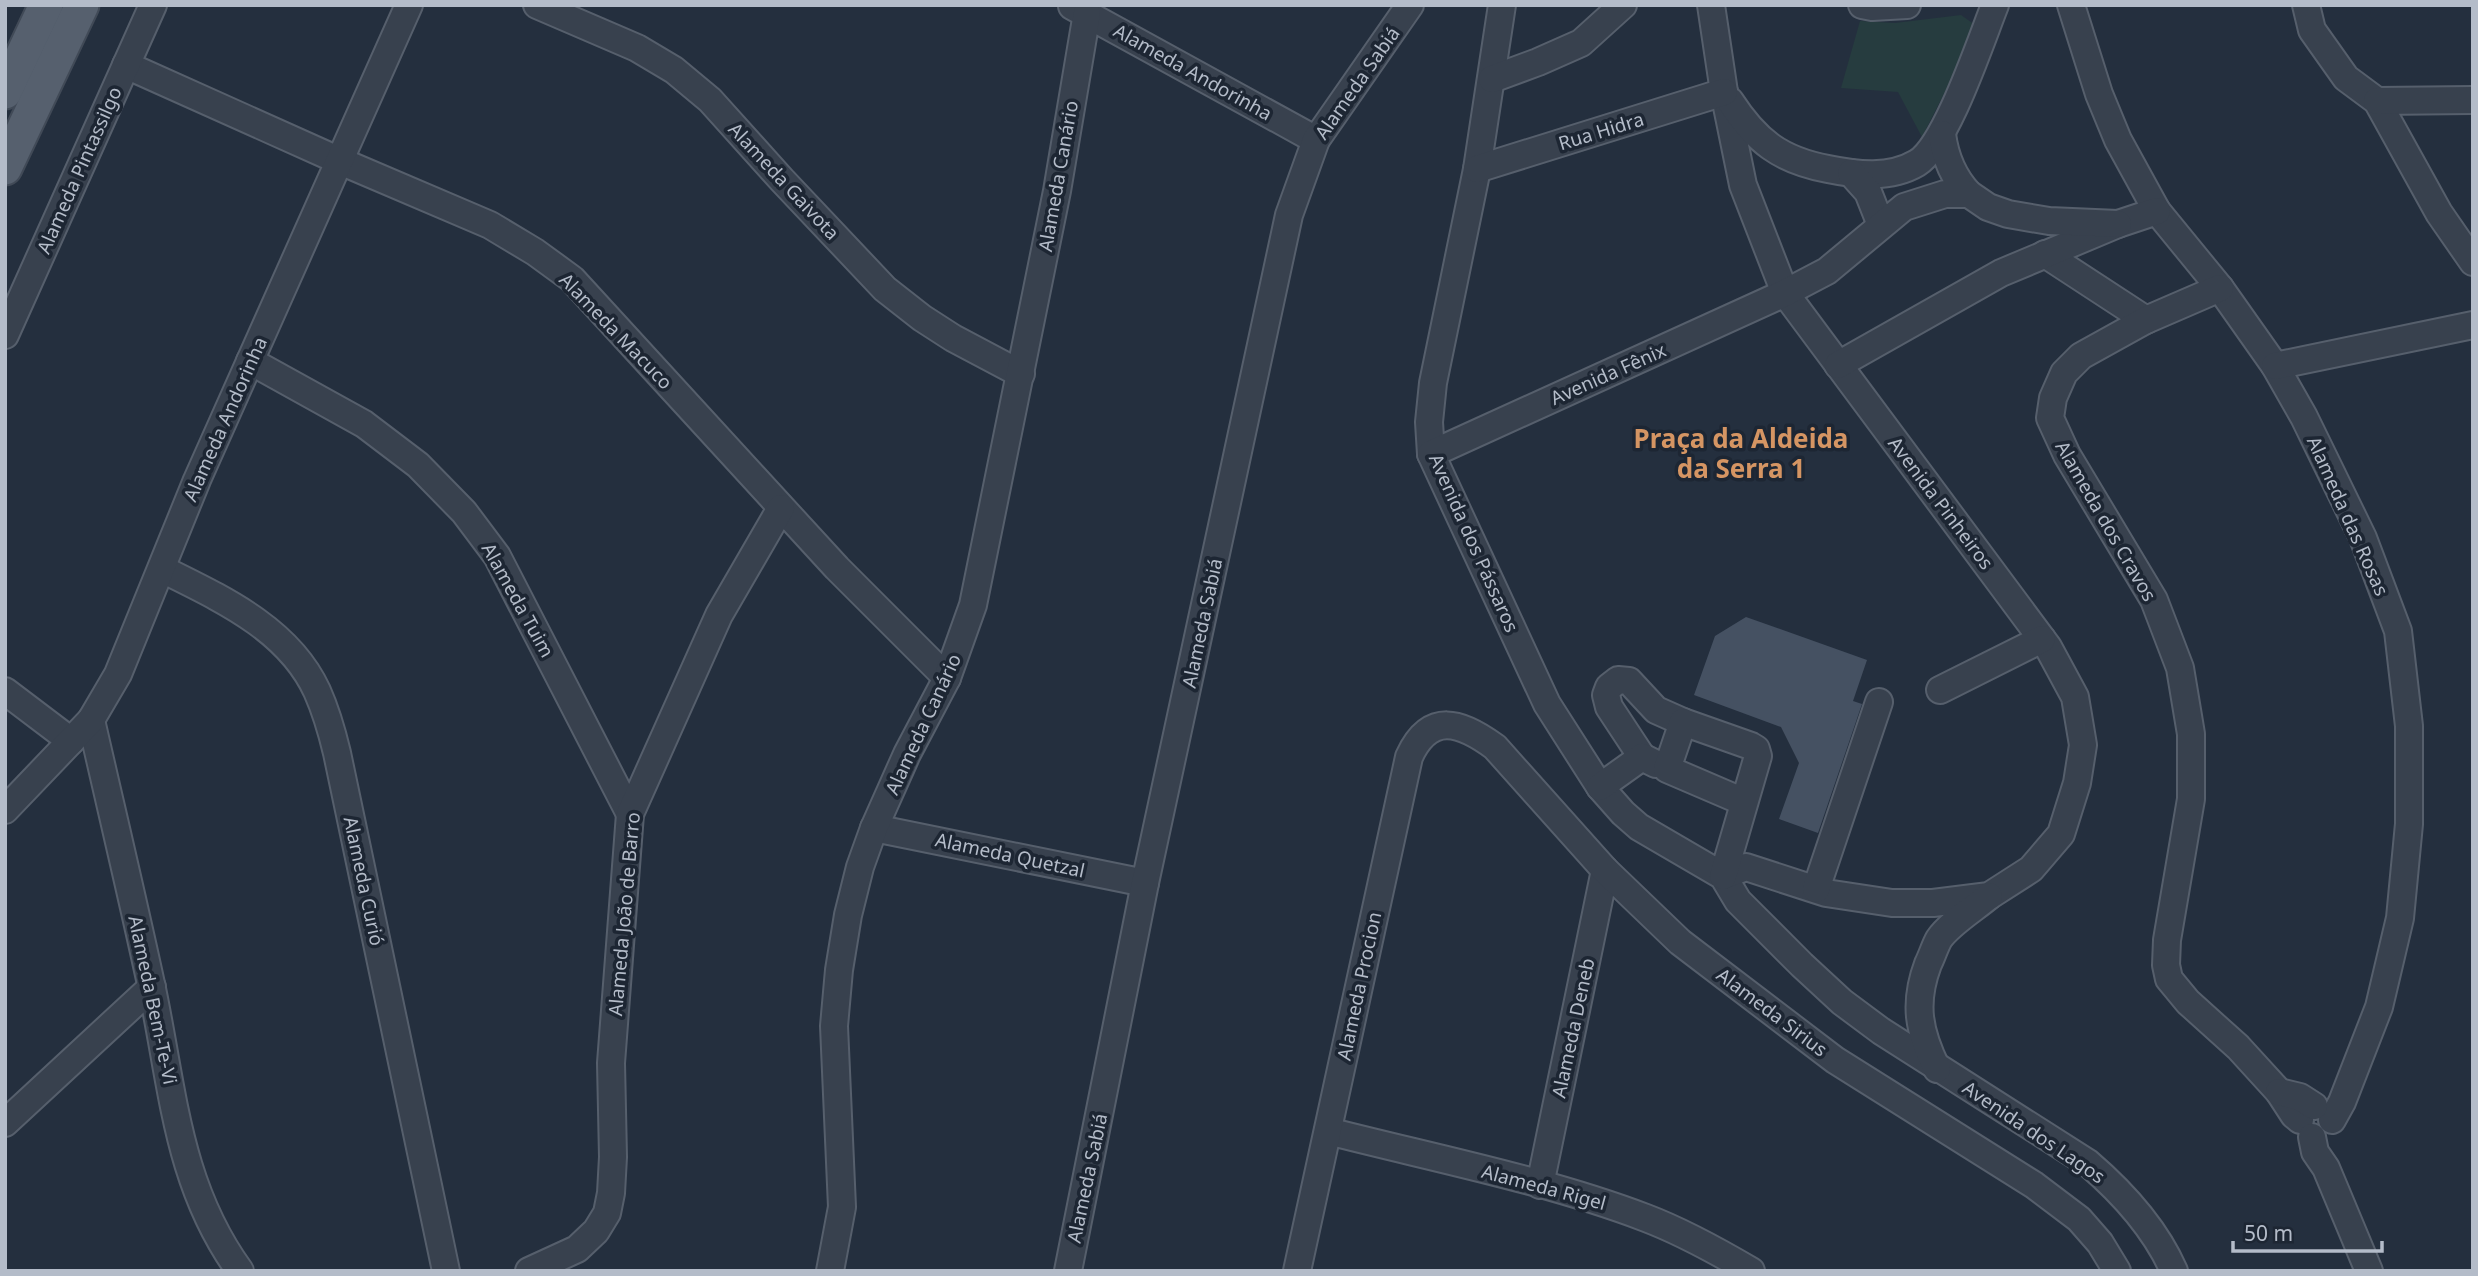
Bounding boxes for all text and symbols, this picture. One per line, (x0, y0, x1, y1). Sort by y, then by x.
street label: Alameda Andorinha (1109, 18, 1277, 126)
street label: Alameda Sabiá (1309, 22, 1405, 144)
street label: Alameda Pintassilgo (30, 82, 128, 258)
street label: Alameda Canário (1032, 99, 1084, 253)
street label: Rua Hidra (1555, 106, 1647, 156)
street label: Alameda Gaivota (723, 117, 845, 245)
street label: Alameda Macuco (554, 267, 678, 395)
street label: Alameda Andorinha (177, 333, 273, 505)
street label: Avenida Fênix (1546, 337, 1670, 411)
district label: Praça da Aldeida da Serra 1 (1634, 420, 1848, 486)
street label: Avenida Pinheiros (1882, 431, 2000, 575)
street label: Alameda das Rosas (2301, 432, 2395, 600)
street label: Alameda dos Cravos (2049, 436, 2163, 606)
street label: Avenida dos Pássaros (1423, 450, 1525, 636)
street label: Alameda Tuim (476, 538, 560, 662)
street label: Alameda Sabiá (1176, 556, 1228, 690)
street label: Alameda Canário (879, 649, 967, 799)
street label: Alameda João de Barro (602, 811, 646, 1017)
street label: Alameda Curió (338, 814, 390, 948)
street label: Alameda Quetzal (933, 826, 1087, 884)
street label: Alameda Procion (1331, 909, 1387, 1063)
street label: Alameda Bem-Te-Vi (122, 913, 184, 1087)
street label: Alameda Deneb (1546, 956, 1600, 1100)
street label: Alameda Sirius (1711, 962, 1833, 1062)
street label: Avenida dos Lagos (1958, 1075, 2110, 1189)
street label: Alameda Sabiá (1061, 1111, 1113, 1245)
street label: Alameda Rigel (1479, 1158, 1609, 1216)
scale bar (2233, 1210, 2382, 1254)
text: 50 m (2244, 1219, 2293, 1247)

